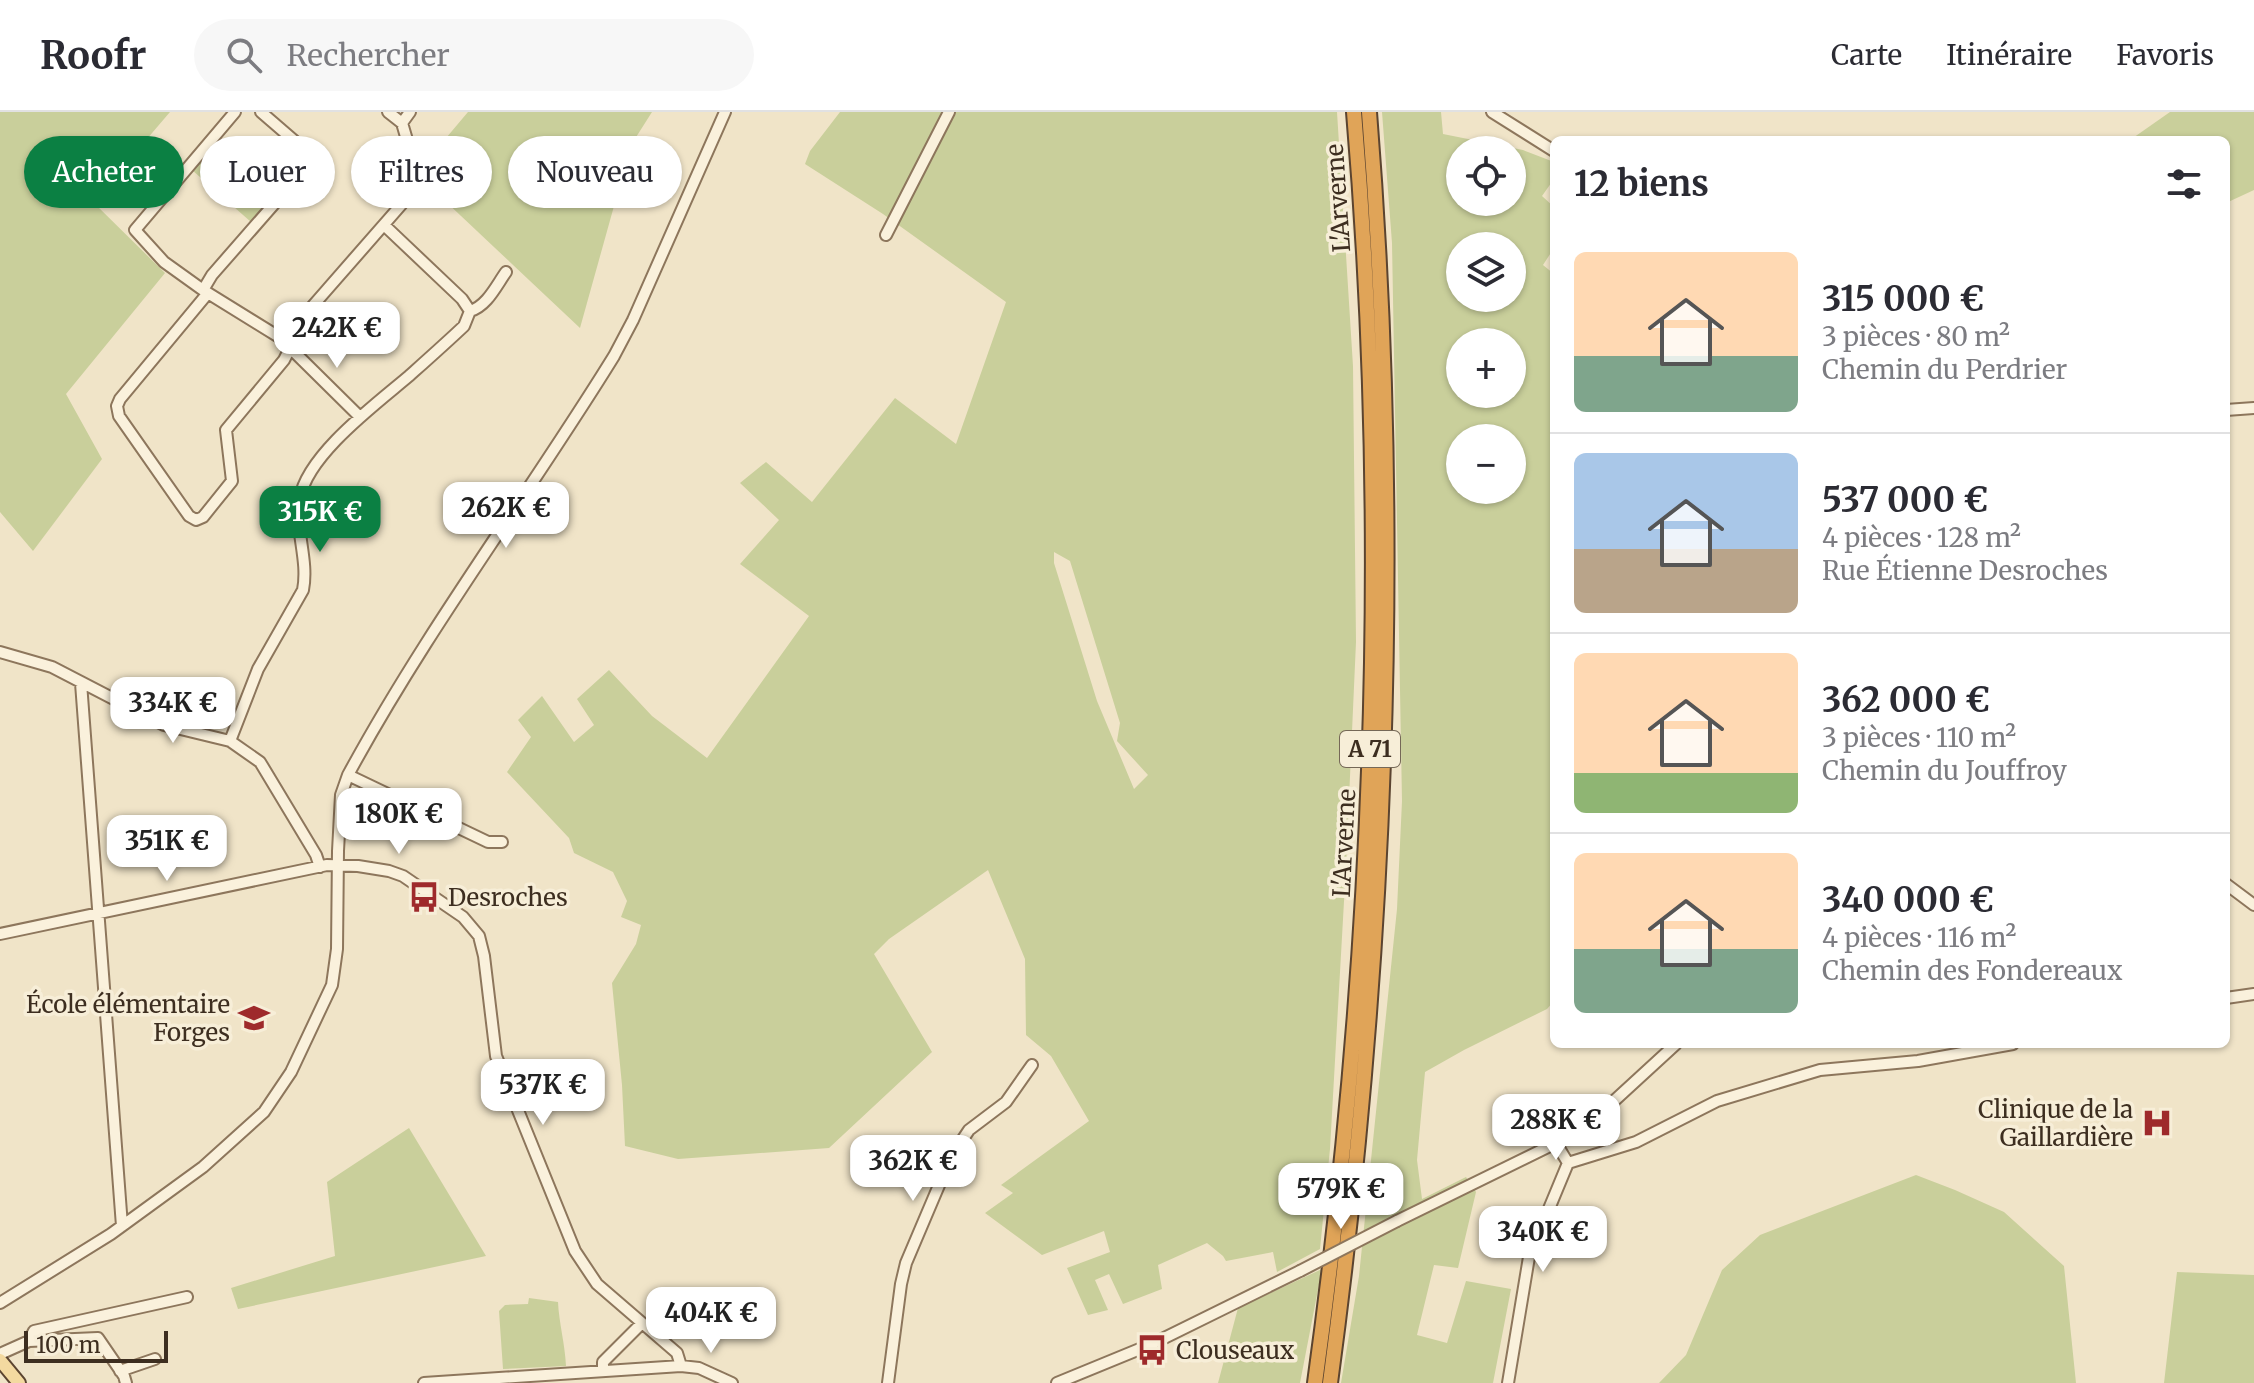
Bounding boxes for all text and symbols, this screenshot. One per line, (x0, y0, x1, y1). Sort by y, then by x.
search box (194, 19, 754, 91)
text: Roofr (40, 32, 146, 79)
icon: search (222, 33, 266, 77)
text: Rechercher (286, 36, 450, 74)
text: Carte (1831, 37, 1902, 73)
text: Itinéraire (1946, 37, 2072, 73)
text: Favoris (2116, 37, 2214, 73)
chip: Acheter (24, 136, 184, 208)
chip: Louer (200, 136, 335, 208)
chip: Filtres (351, 136, 492, 208)
chip: Nouveau (508, 136, 682, 208)
map controls (1446, 136, 1526, 504)
button: locate (1446, 136, 1526, 216)
street label: L'Arverne (1319, 143, 1357, 253)
icon: filters (2162, 162, 2206, 206)
text: 12 biens (1574, 163, 1709, 205)
button: layers (1446, 232, 1526, 312)
text: 315 000 € (1822, 278, 1984, 320)
icon: home (1638, 284, 1734, 380)
pin: 242K € (272, 302, 402, 370)
text: 242K € (292, 311, 382, 344)
text: 3 pièces · 80 m² (1822, 320, 2010, 353)
button: + (1446, 328, 1526, 408)
text: Chemin du Perdrier (1822, 353, 2067, 386)
button: − (1446, 424, 1526, 504)
text: 537 000 € (1822, 479, 1988, 521)
pin: 262K € (441, 482, 571, 550)
icon: home (1638, 485, 1734, 581)
pin: 315K € (255, 486, 385, 554)
text: 262K € (461, 491, 551, 524)
text: 315K € (278, 495, 362, 528)
text: 4 pièces · 128 m² (1822, 521, 2021, 554)
text: Rue Étienne Desroches (1822, 554, 2108, 587)
pin: 334K € (108, 677, 238, 745)
text: 362 000 € (1822, 679, 1990, 721)
icon: home (1638, 685, 1734, 781)
text: 334K € (128, 686, 218, 719)
text: 3 pièces · 110 m² (1822, 721, 2016, 754)
road number: A 71 (1340, 731, 1400, 767)
text: Chemin du Jouffroy (1822, 754, 2067, 787)
pin: 180K € (334, 788, 464, 856)
street label: L'Arverne (1326, 788, 1362, 898)
text: 180K € (355, 797, 443, 830)
pin: 351K € (102, 815, 232, 883)
text: 351K € (125, 824, 209, 857)
text: 340 000 € (1822, 879, 1994, 921)
bus stop icon: Desroches (407, 880, 441, 914)
place label: Desroches (448, 882, 568, 913)
icon: home (1638, 885, 1734, 981)
text: 4 pièces · 116 m² (1822, 921, 2016, 954)
text: Chemin des Fondereaux (1822, 954, 2123, 987)
place label: École élémentaire Forges (26, 988, 230, 1048)
school or university icon: École élémentaire Forges (237, 1001, 271, 1035)
pin: 537K € (478, 1059, 608, 1127)
text: 537K € (499, 1068, 587, 1101)
pin: 288K € (1491, 1094, 1621, 1162)
place label: Clinique de la Gaillardière (1978, 1094, 2133, 1153)
text: 288K € (1510, 1103, 1602, 1136)
hospital icon: Clinique de la Gaillardière (2140, 1106, 2174, 1140)
pin: 362K € (848, 1135, 978, 1203)
text: 362K € (868, 1144, 958, 1177)
pin: 579K € (1276, 1163, 1406, 1231)
text: 579K € (1296, 1172, 1386, 1205)
pin: 340K € (1478, 1206, 1608, 1274)
text: 340K € (1497, 1215, 1589, 1248)
pin: 404K € (646, 1287, 776, 1355)
text: 404K € (664, 1296, 758, 1329)
scale bar (24, 1327, 168, 1363)
text: 100 m (36, 1331, 101, 1359)
bus stop icon: Clouseaux (1135, 1333, 1169, 1367)
place label: Clouseaux (1176, 1335, 1295, 1366)

